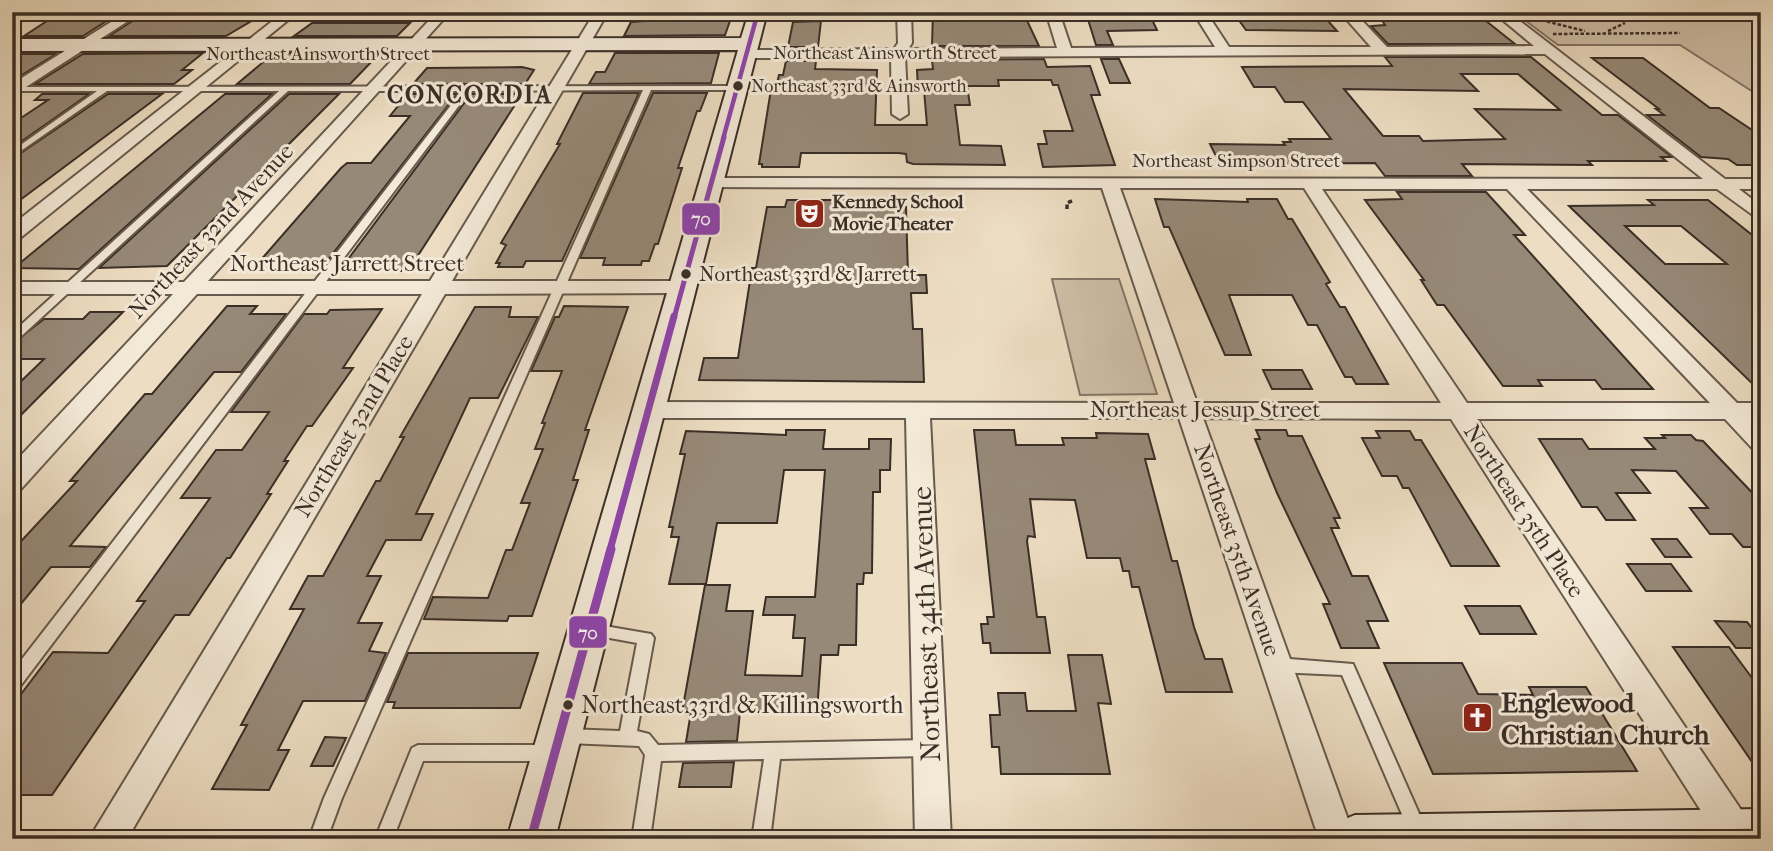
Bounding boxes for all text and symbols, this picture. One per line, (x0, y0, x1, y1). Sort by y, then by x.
street label: Northeast Ainsworth Street (773, 42, 997, 64)
street label: Northeast Ainsworth Street (206, 43, 430, 65)
place label: Northeast 33rd & Ainsworth (751, 76, 967, 97)
marker: Northeast 33rd & Ainsworth (731, 79, 745, 93)
district label: CONCORDIA (387, 81, 553, 109)
street label: Northeast 32nd Avenue (123, 138, 299, 324)
street label: Northeast Simpson Street (1132, 150, 1340, 172)
place label: Kennedy School Movie Theater (831, 191, 964, 235)
theatre icon: Kennedy School Movie Theater (792, 196, 826, 230)
line badge: 70 (681, 202, 721, 236)
text: 70 (690, 208, 711, 230)
street label: Northeast Jarrett Street (230, 250, 464, 277)
place label: Northeast 33rd & Jarrett (699, 262, 917, 286)
marker: Northeast 33rd & Jarrett (679, 267, 693, 281)
street label: Northeast 32nd Place (289, 330, 419, 522)
street label: Northeast Jessup Street (1090, 396, 1320, 423)
street label: Northeast 35th Place (1458, 419, 1590, 603)
street label: Northeast 35th Avenue (1188, 440, 1286, 660)
street label: Northeast 34th Avenue (905, 486, 947, 762)
line badge: 70 (568, 615, 608, 649)
text: 70 (577, 622, 598, 644)
place label: Englewood Christian Church (1501, 686, 1710, 751)
place label: Northeast 33rd & Killingsworth (581, 691, 904, 719)
marker: Northeast 33rd & Killingsworth (561, 698, 575, 712)
church icon: Englewood Christian Church (1461, 701, 1495, 735)

